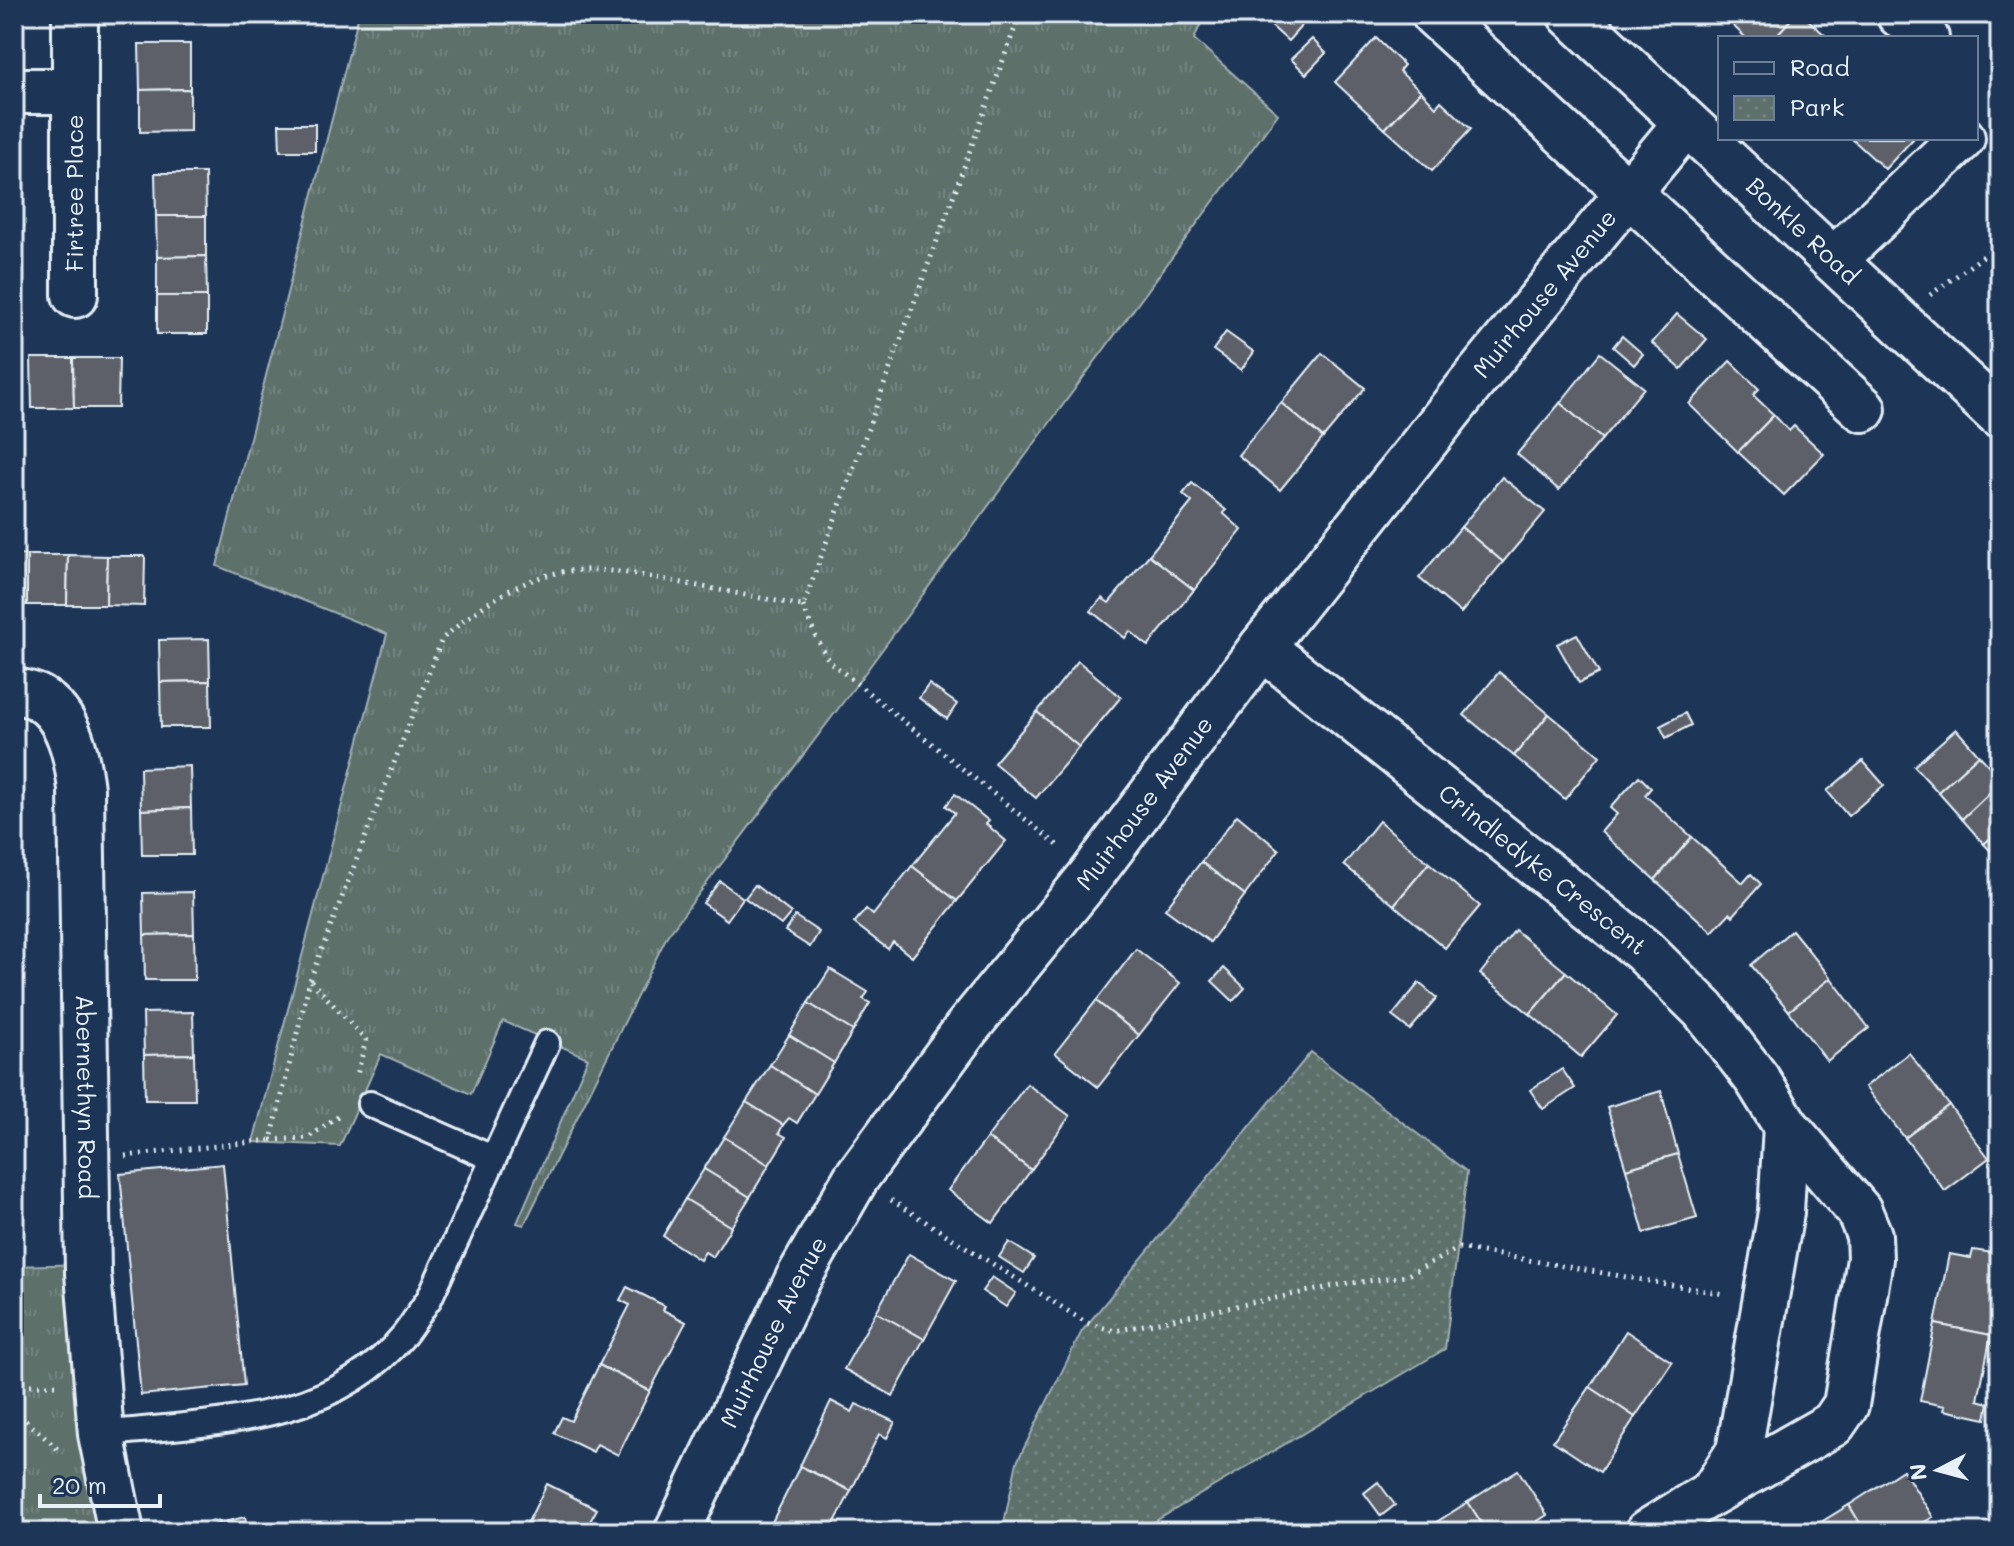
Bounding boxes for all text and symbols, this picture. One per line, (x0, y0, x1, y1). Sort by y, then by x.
legend (1718, 36, 1978, 140)
text: Road (1790, 51, 1850, 82)
text: Park (1790, 91, 1844, 122)
street label: Firtree Place (58, 114, 89, 272)
street label: Bonkle Road (1740, 170, 1866, 290)
street label: Muirhouse Avenue (1465, 202, 1623, 384)
street label: Muirhouse Avenue (1068, 709, 1219, 896)
street label: Crindledyke Crescent (1433, 776, 1654, 961)
street label: Abernethyn Road (70, 994, 104, 1199)
street label: Muirhouse Avenue (712, 1230, 833, 1432)
north arrow (1898, 1430, 1978, 1510)
scale bar (40, 1458, 160, 1508)
text: N (1902, 1462, 1933, 1482)
text: 20 m (52, 1469, 107, 1500)

